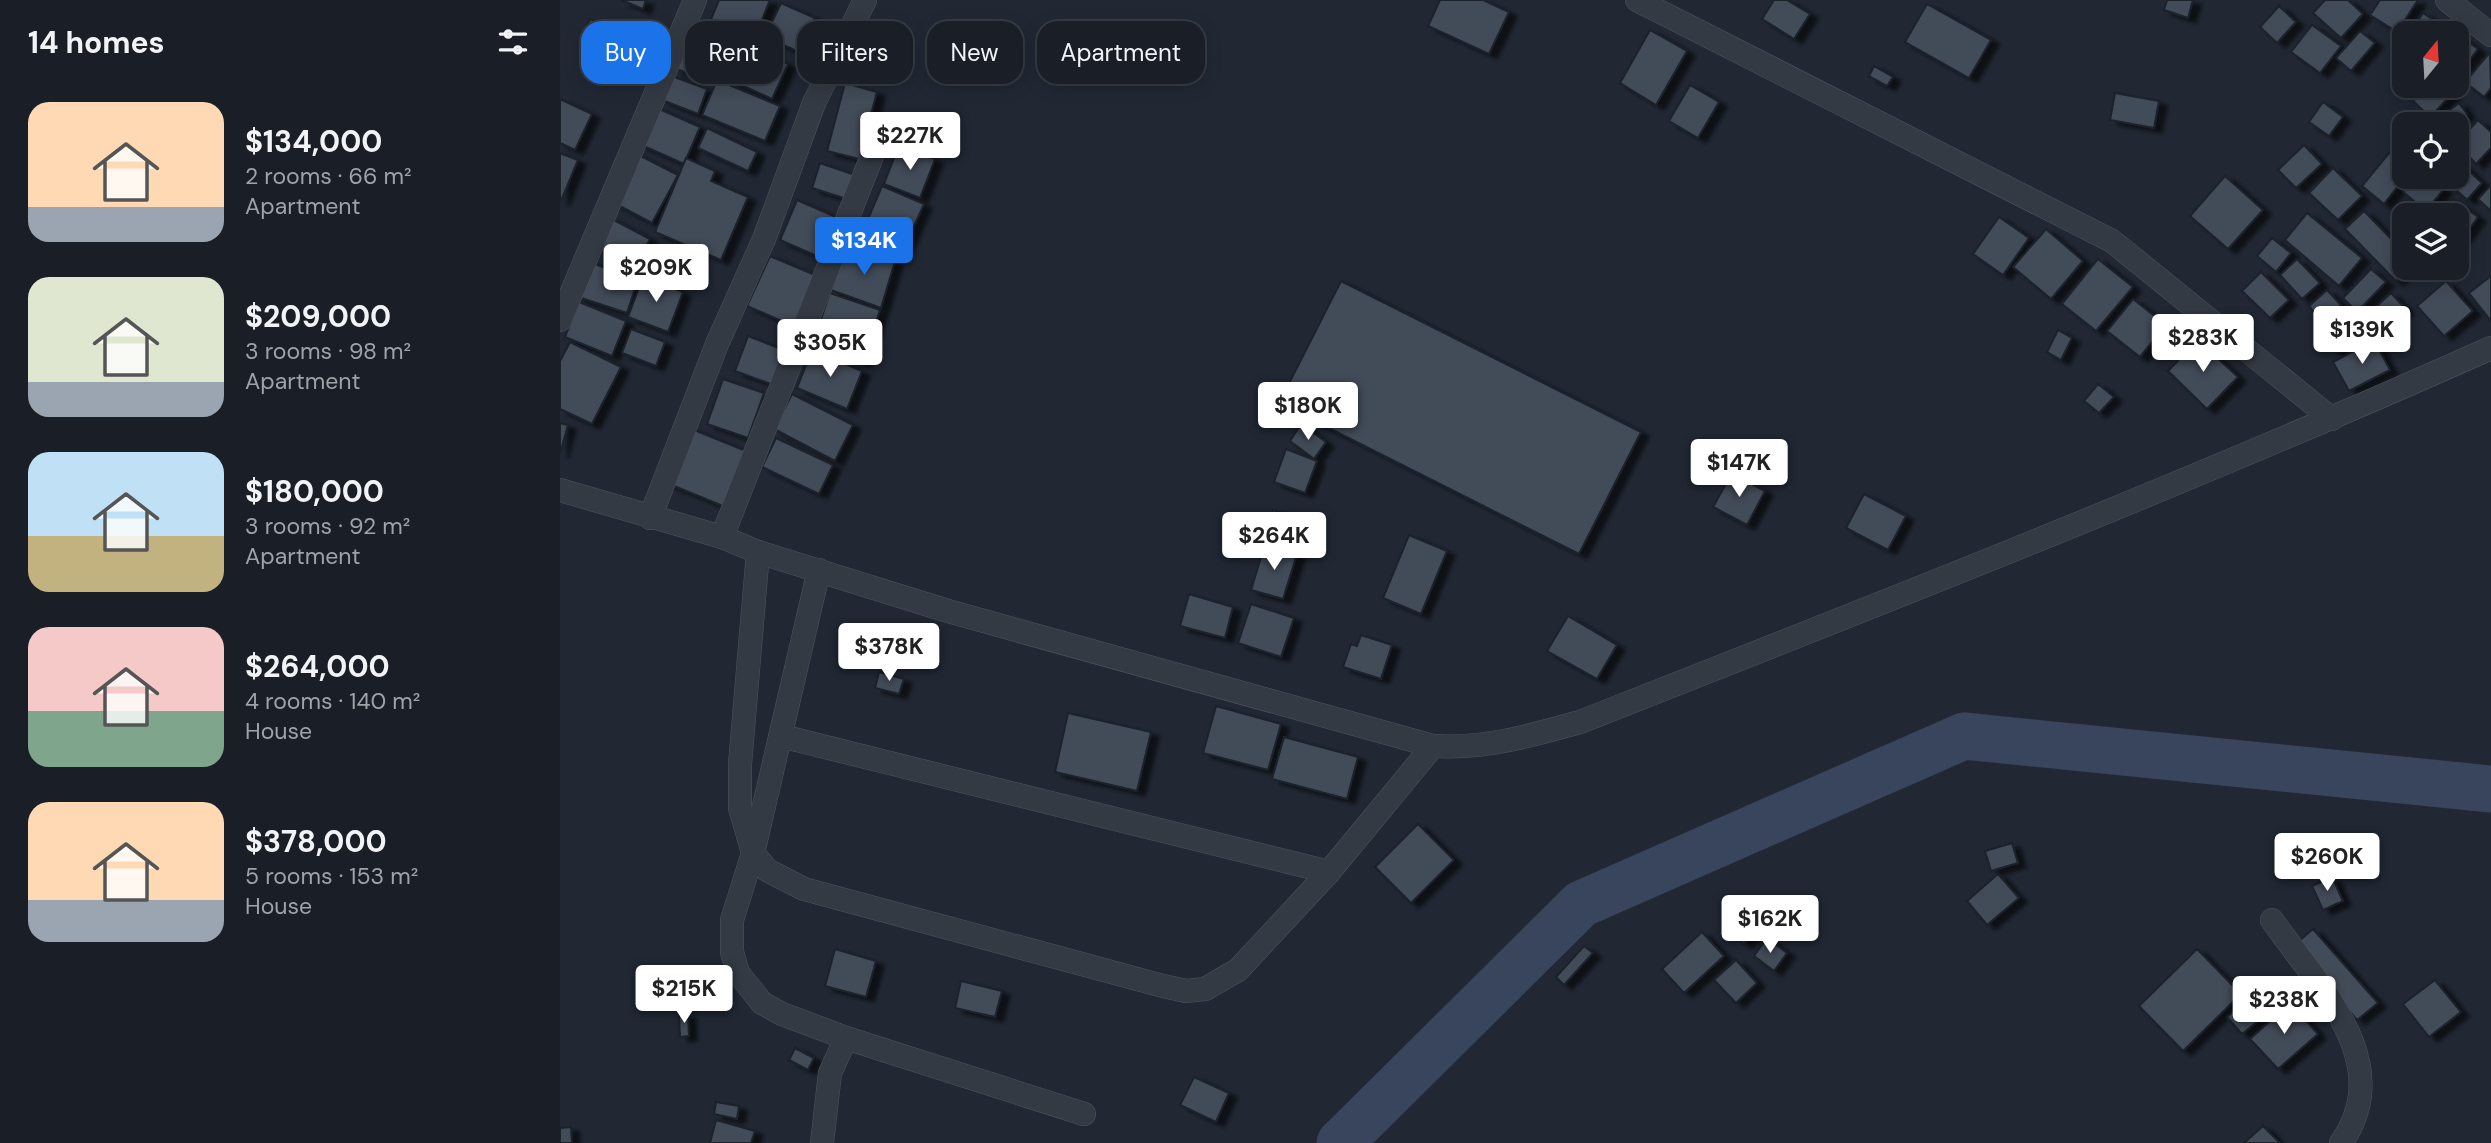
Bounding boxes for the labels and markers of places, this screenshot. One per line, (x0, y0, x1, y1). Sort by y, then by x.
pin: $227K (861, 113, 959, 172)
pin: $134K (815, 218, 913, 277)
pin: $209K (607, 244, 705, 304)
pin: $139K (2313, 306, 2411, 366)
pin: $283K (2154, 314, 2252, 374)
pin: $305K (781, 320, 879, 379)
pin: $180K (1259, 382, 1357, 442)
pin: $147K (1690, 440, 1788, 499)
pin: $264K (1225, 512, 1323, 572)
pin: $378K (840, 624, 938, 683)
pin: $260K (2278, 834, 2376, 893)
pin: $162K (1721, 895, 1819, 955)
pin: $215K (635, 965, 733, 1025)
pin: $238K (2235, 976, 2333, 1036)

